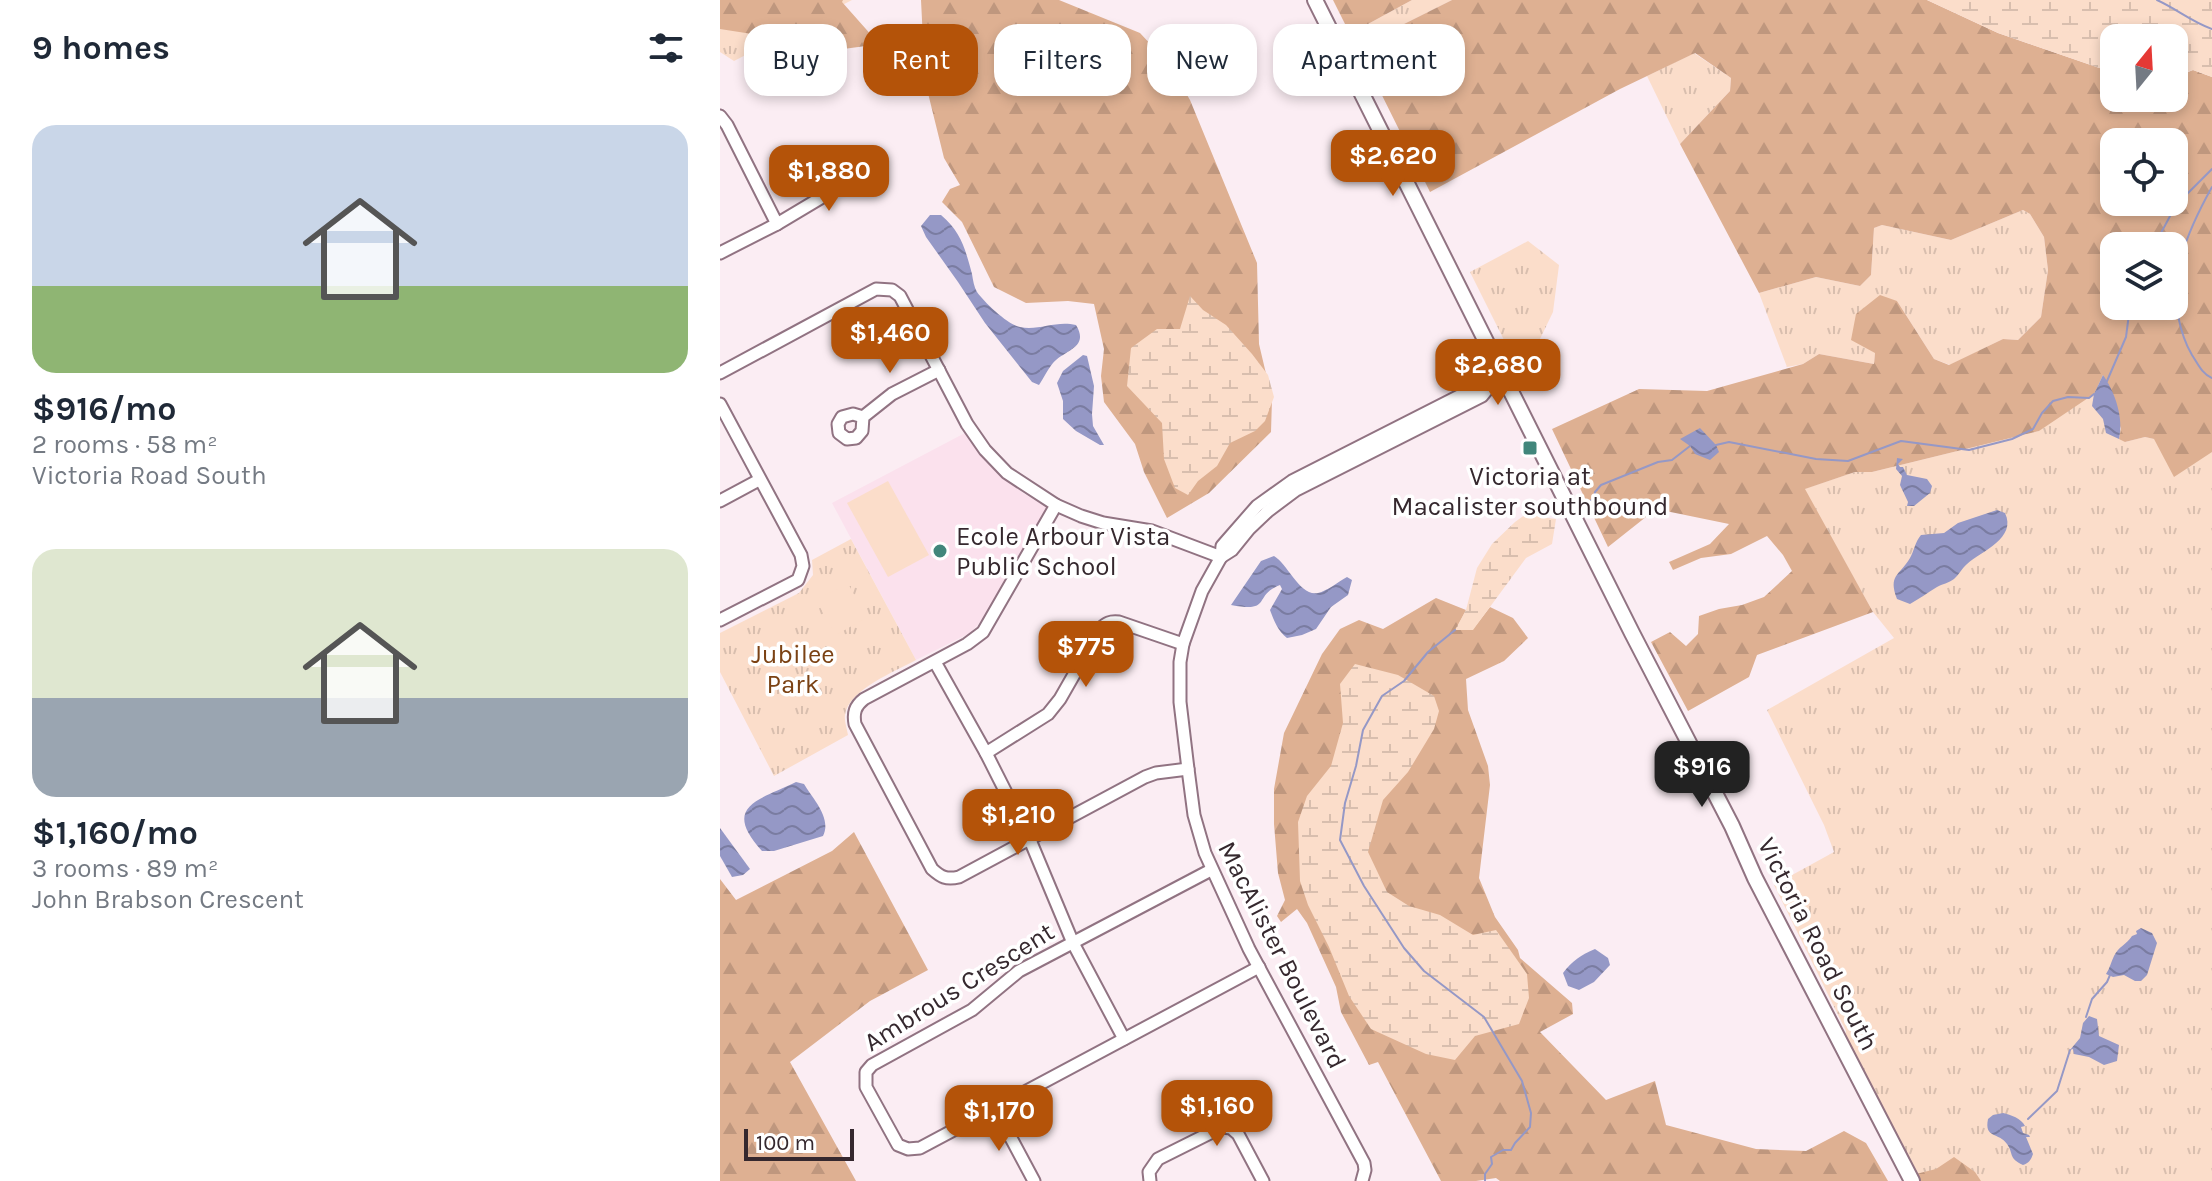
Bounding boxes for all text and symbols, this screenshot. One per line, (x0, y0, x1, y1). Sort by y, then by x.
chip: Buy (744, 24, 847, 96)
chip: Rent (863, 24, 978, 96)
chip: Filters (994, 24, 1131, 96)
chip: New (1147, 24, 1257, 96)
chip: Apartment (1273, 24, 1465, 96)
north arrow (2100, 24, 2188, 112)
map controls (2100, 24, 2188, 320)
icon: filters (644, 26, 688, 70)
text: 9 homes (32, 28, 170, 68)
button: locate (2100, 128, 2188, 216)
pin: $2,620 (1328, 130, 1458, 198)
text: $2,620 (1349, 140, 1437, 171)
pin: $1,880 (764, 145, 894, 213)
text: $1,880 (787, 155, 871, 186)
icon: home (288, 177, 432, 321)
button: layers (2100, 232, 2188, 320)
pin: $1,460 (825, 307, 955, 375)
text: $1,460 (849, 317, 931, 348)
pin: $2,680 (1433, 339, 1563, 407)
text: $2,680 (1453, 349, 1543, 380)
text: $916/mo (32, 389, 176, 429)
text: 2 rooms · 58 m² (32, 429, 218, 460)
marker: Victoria at Macalister southbound (1521, 439, 1539, 457)
text: Victoria Road South (32, 460, 267, 491)
place label: Victoria at Macalister southbound (1392, 461, 1669, 522)
place label: Ecole Arbour Vista Public School (956, 521, 1170, 582)
marker: Ecole Arbour Vista Public School (931, 542, 949, 560)
icon: home (288, 601, 432, 745)
pin: $775 (1039, 621, 1133, 689)
text: $775 (1057, 631, 1115, 662)
park label: Jubilee Park (751, 639, 835, 700)
pin: $916 (1655, 741, 1749, 809)
text: $916 (1673, 751, 1731, 782)
pin: $1,210 (953, 789, 1083, 857)
text: $1,210 (980, 799, 1056, 830)
text: $1,160/mo (32, 813, 198, 853)
street label: Victoria Road South (1751, 832, 1885, 1056)
street label: MacAlister Boulevard (1211, 836, 1353, 1074)
text: 3 rooms · 89 m² (32, 853, 218, 884)
text: John Brabson Crescent (32, 884, 304, 915)
street label: Ambrous Crescent (858, 916, 1060, 1058)
pin: $1,160 (1152, 1080, 1282, 1148)
pin: $1,170 (934, 1085, 1064, 1153)
text: $1,160 (1179, 1090, 1255, 1121)
text: $1,170 (963, 1095, 1035, 1126)
scale bar (744, 1125, 854, 1161)
text: 100 m (756, 1130, 815, 1156)

